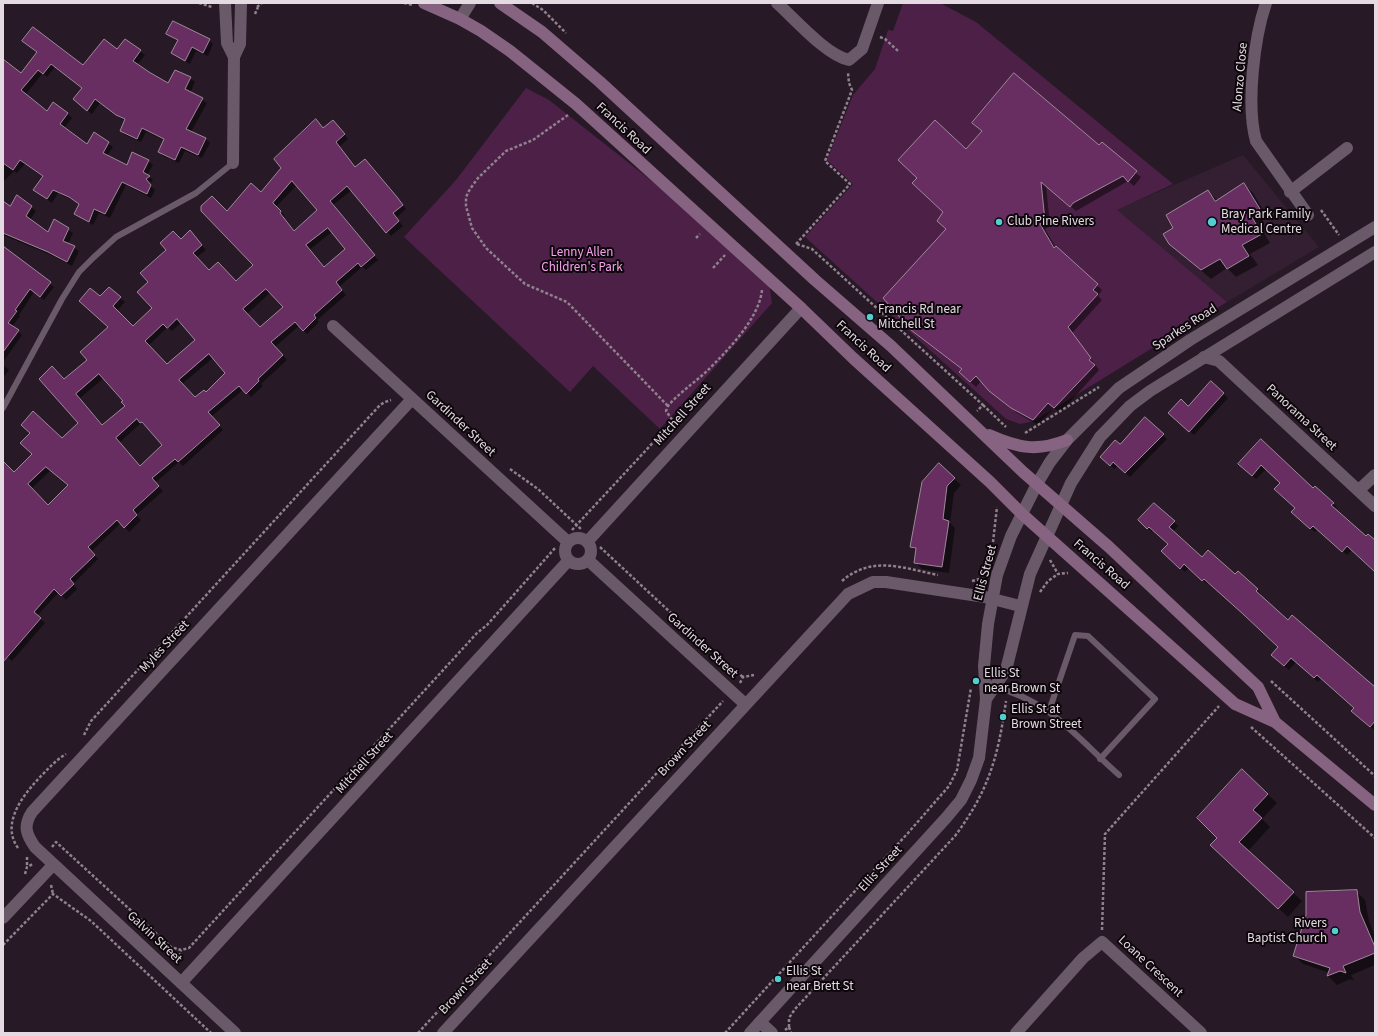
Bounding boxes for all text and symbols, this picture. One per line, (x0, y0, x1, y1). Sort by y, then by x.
street label: Alonzo Close (1230, 42, 1252, 112)
street label: Francis Road (592, 100, 654, 158)
place label: Bray Park Family Medical Centre (1221, 207, 1311, 238)
place label: Club Pine Rivers (1007, 214, 1094, 230)
marker: Bray Park Family Medical Centre (1206, 216, 1218, 228)
marker: Club Pine Rivers (994, 217, 1004, 227)
park label: Lenny Allen Children's Park (541, 245, 623, 276)
street label: Sparkes Road (1150, 301, 1220, 355)
place label: Francis Rd near Mitchell St (878, 302, 961, 333)
marker: Francis Rd near Mitchell St (865, 312, 875, 322)
street label: Francis Road (832, 318, 894, 376)
street label: Mitchell Street (651, 381, 715, 449)
street label: Panorama Street (1262, 381, 1340, 455)
street label: Gardinder Street (422, 388, 498, 460)
street label: Francis Road (1070, 536, 1132, 594)
street label: Ellis Street (971, 543, 1001, 603)
street label: Gardinder Street (663, 610, 741, 682)
street label: Myles Street (137, 618, 193, 676)
place label: Ellis St near Brown St (984, 666, 1060, 697)
marker: Ellis St near Brown St (971, 676, 981, 686)
place label: Ellis St at Brown Street (1011, 702, 1082, 733)
marker: Ellis St at Brown Street (998, 712, 1008, 722)
street label: Brown Street (655, 718, 715, 780)
street label: Mitchell Street (333, 729, 397, 797)
street label: Ellis Street (856, 843, 906, 895)
street label: Galvin Street (123, 909, 185, 967)
place label: Rivers Baptist Church (1247, 916, 1327, 947)
marker: Rivers Baptist Church (1330, 926, 1340, 936)
street label: Loane Crescent (1114, 933, 1186, 1001)
street label: Brown Street (436, 956, 496, 1018)
place label: Ellis St near Brett St (786, 964, 854, 995)
marker: Ellis St near Brett St (773, 974, 783, 984)

